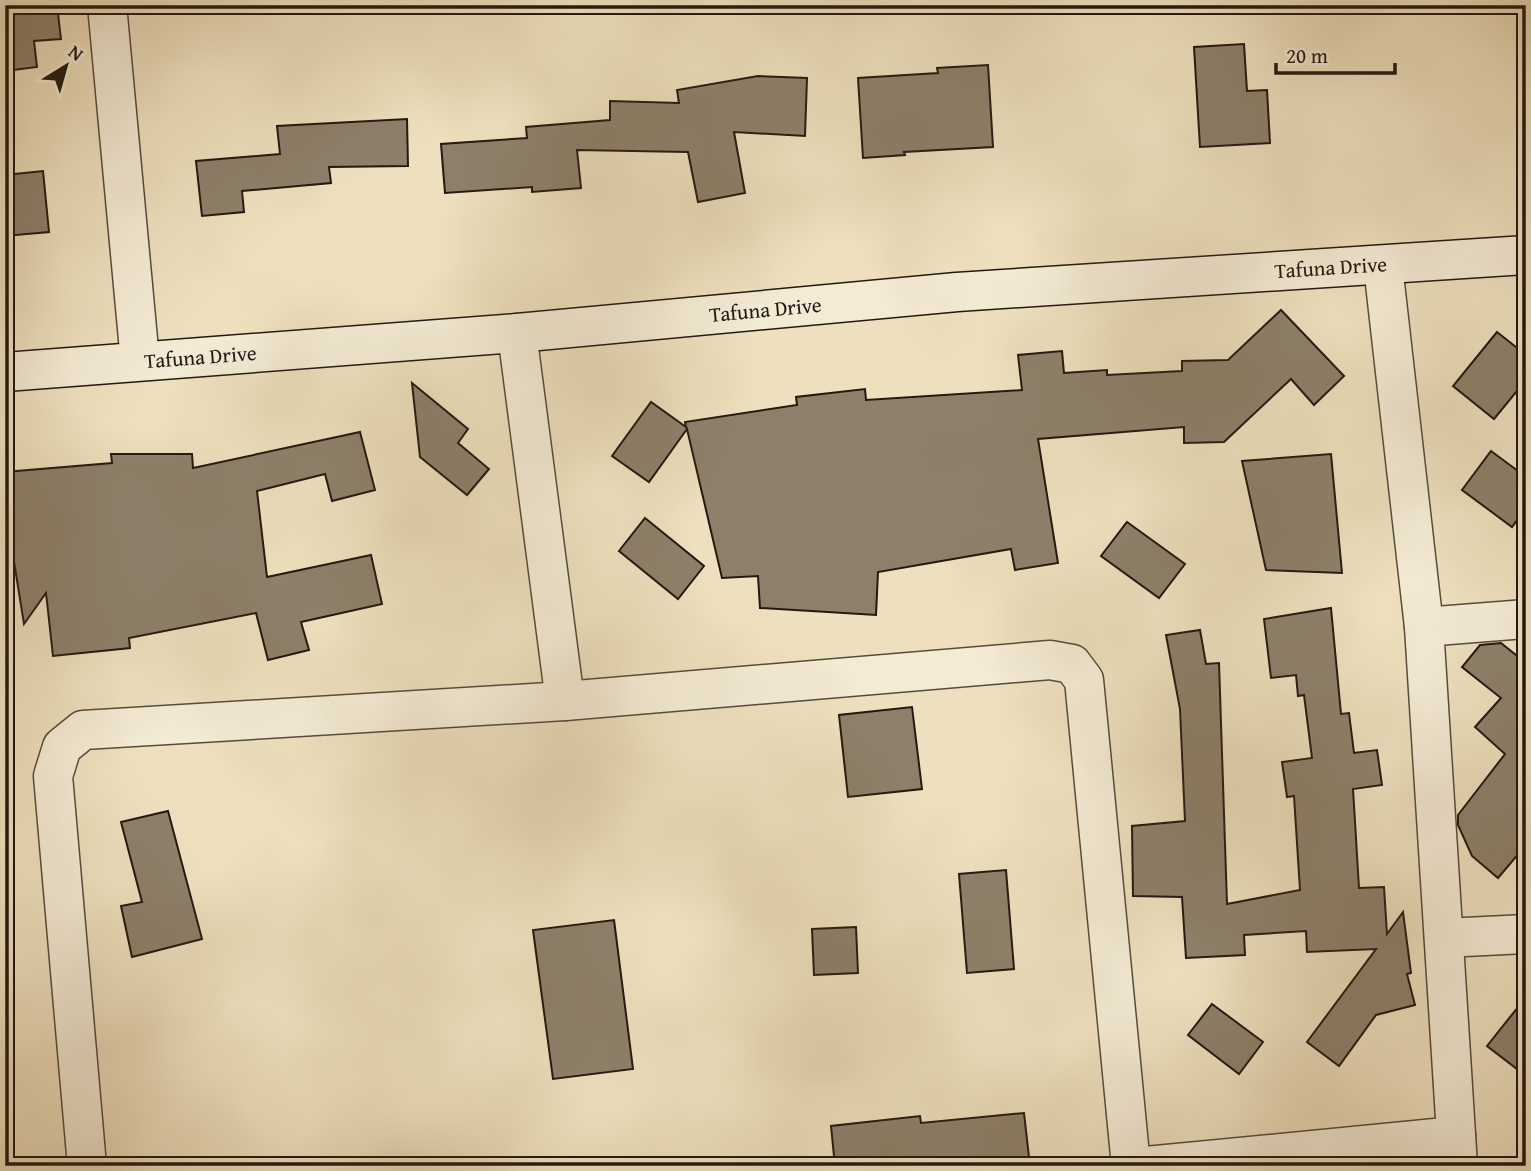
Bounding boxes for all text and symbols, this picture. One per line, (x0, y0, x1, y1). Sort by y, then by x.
north arrow (32, 32, 102, 102)
scale bar (1276, 32, 1394, 76)
text: N (63, 37, 90, 68)
text: 20 m (1286, 40, 1328, 71)
street label: Tafuna Drive (1274, 248, 1388, 286)
street label: Tafuna Drive (708, 289, 823, 330)
street label: Tafuna Drive (143, 337, 258, 376)

